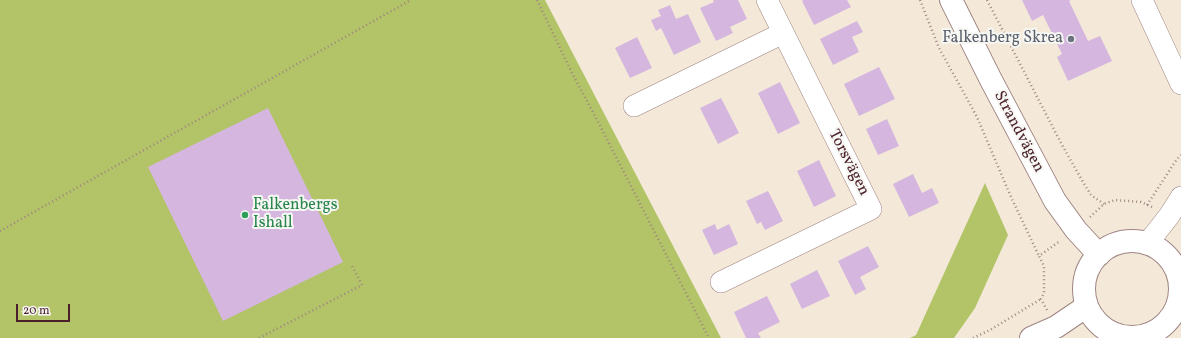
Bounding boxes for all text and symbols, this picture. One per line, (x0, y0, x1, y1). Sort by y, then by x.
place label: Falkenberg Skrea (942, 29, 1063, 49)
marker: Falkenberg Skrea (1066, 34, 1076, 44)
street label: Strandvägen (989, 88, 1047, 176)
street label: Torsvägen (823, 127, 873, 199)
place label: Falkenbergs Ishall (253, 196, 338, 234)
marker: Falkenbergs Ishall (240, 210, 250, 220)
scale bar (18, 296, 72, 322)
text: 20 m (23, 303, 50, 319)

